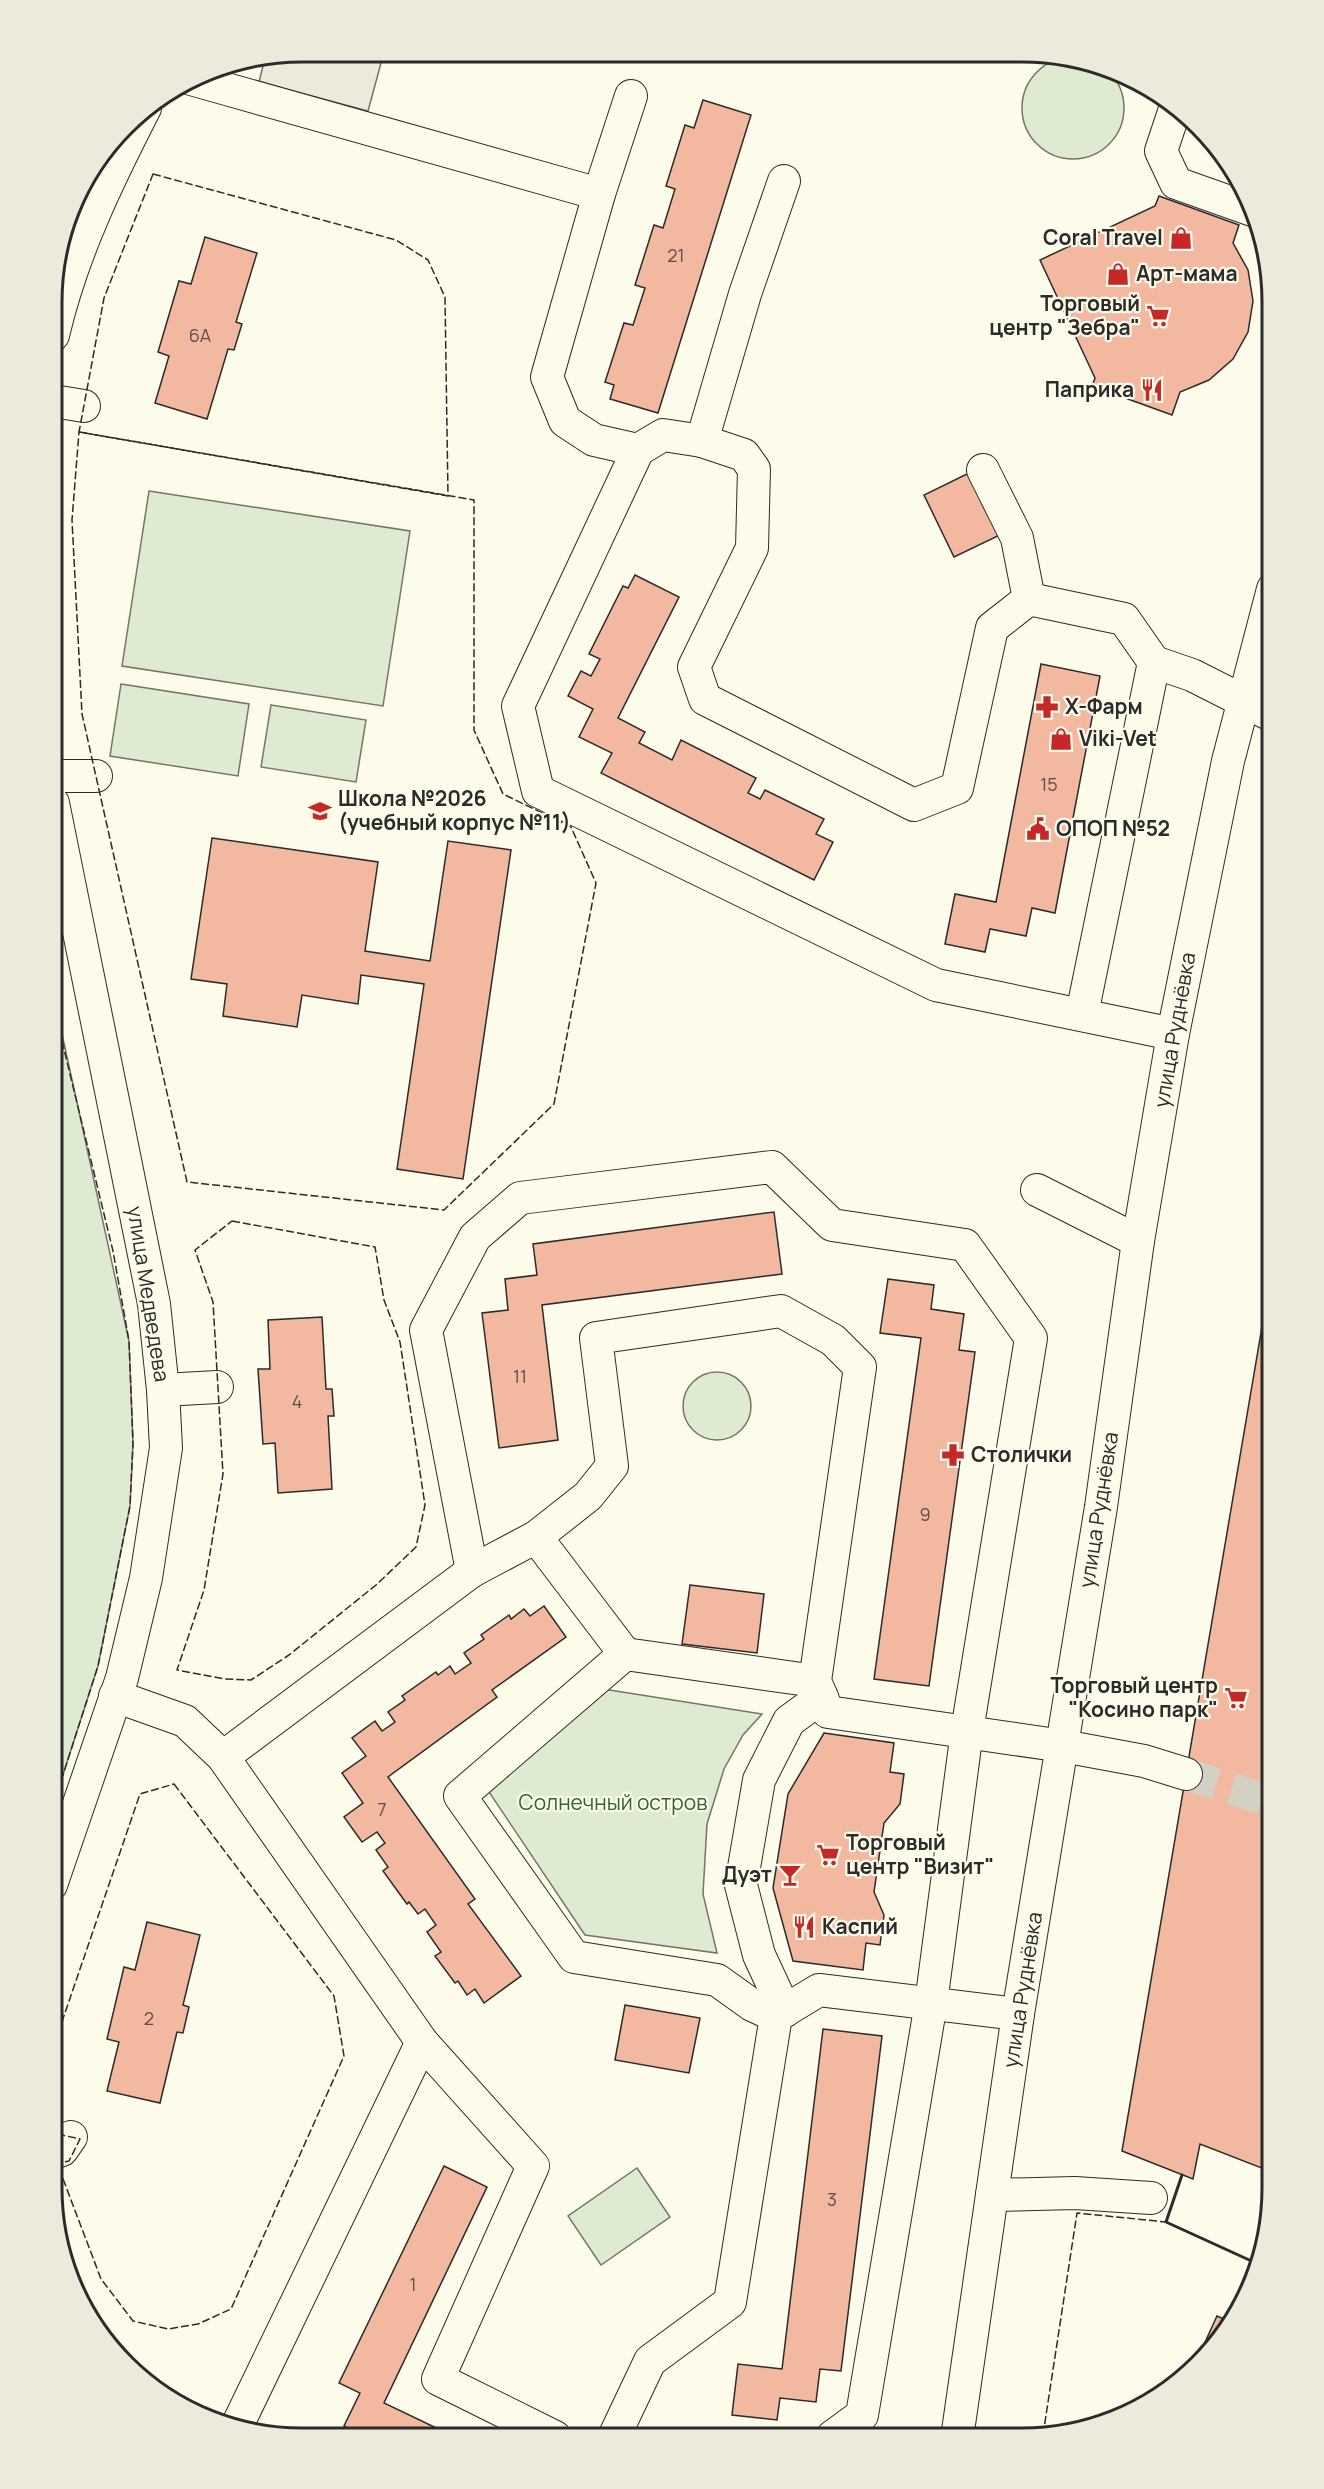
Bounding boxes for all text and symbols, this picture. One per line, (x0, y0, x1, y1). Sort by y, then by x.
place label: Coral Travel (1043, 223, 1163, 251)
shop icon: Coral Travel (1168, 225, 1194, 251)
house number: 21 (667, 243, 685, 267)
place label: Арт-мама (1136, 259, 1238, 287)
shop icon: Арт-мама (1105, 261, 1131, 287)
place label: Торговый центр "Зебра" (989, 289, 1140, 341)
supermarket icon: Торговый центр "Зебра" (1145, 303, 1171, 329)
house number: 6А (189, 323, 212, 347)
place label: Паприка (1045, 375, 1134, 403)
restaurant icon: Паприка (1139, 377, 1165, 403)
place label: X-Фарм (1065, 692, 1143, 720)
pharmacy icon: X-Фарм (1034, 694, 1060, 720)
place label: Viki-Vet (1079, 724, 1157, 752)
shop icon: Viki-Vet (1048, 726, 1074, 752)
house number: 15 (1040, 772, 1058, 796)
place label: Школа №2026 (учебный корпус №11) (338, 784, 571, 836)
school or university icon: Школа №2026 (учебный корпус №11) (307, 798, 333, 824)
place label: ОПОП №52 (1056, 814, 1170, 842)
public building icon: ОПОП №52 (1025, 816, 1051, 842)
street label: улица Руднёвка (1147, 950, 1201, 1110)
street label: улица Медведева (121, 1204, 177, 1384)
house number: 11 (513, 1364, 527, 1388)
house number: 4 (292, 1389, 302, 1413)
street label: улица Руднёвка (1072, 1430, 1124, 1590)
place label: Столички (971, 1440, 1072, 1468)
pharmacy icon: Столички (940, 1442, 966, 1468)
house number: 9 (919, 1502, 931, 1526)
place label: Торговый центр "Косино парк" (1050, 1671, 1218, 1723)
supermarket icon: Торговый центр "Косино парк" (1223, 1685, 1249, 1711)
park label: Солнечный остров (519, 1788, 707, 1816)
house number: 7 (377, 1797, 387, 1821)
place label: Торговый центр "Визит" (846, 1828, 994, 1880)
supermarket icon: Торговый центр "Визит" (815, 1842, 841, 1868)
place label: Дуэт (722, 1860, 772, 1888)
bar icon: Дуэт (777, 1862, 803, 1888)
street label: улица Руднёвка (996, 1910, 1048, 2070)
place label: Каспий (822, 1912, 898, 1940)
restaurant icon: Каспий (791, 1914, 817, 1940)
house number: 2 (144, 2006, 154, 2030)
house number: 3 (827, 2187, 837, 2211)
house number: 1 (409, 2272, 417, 2296)

